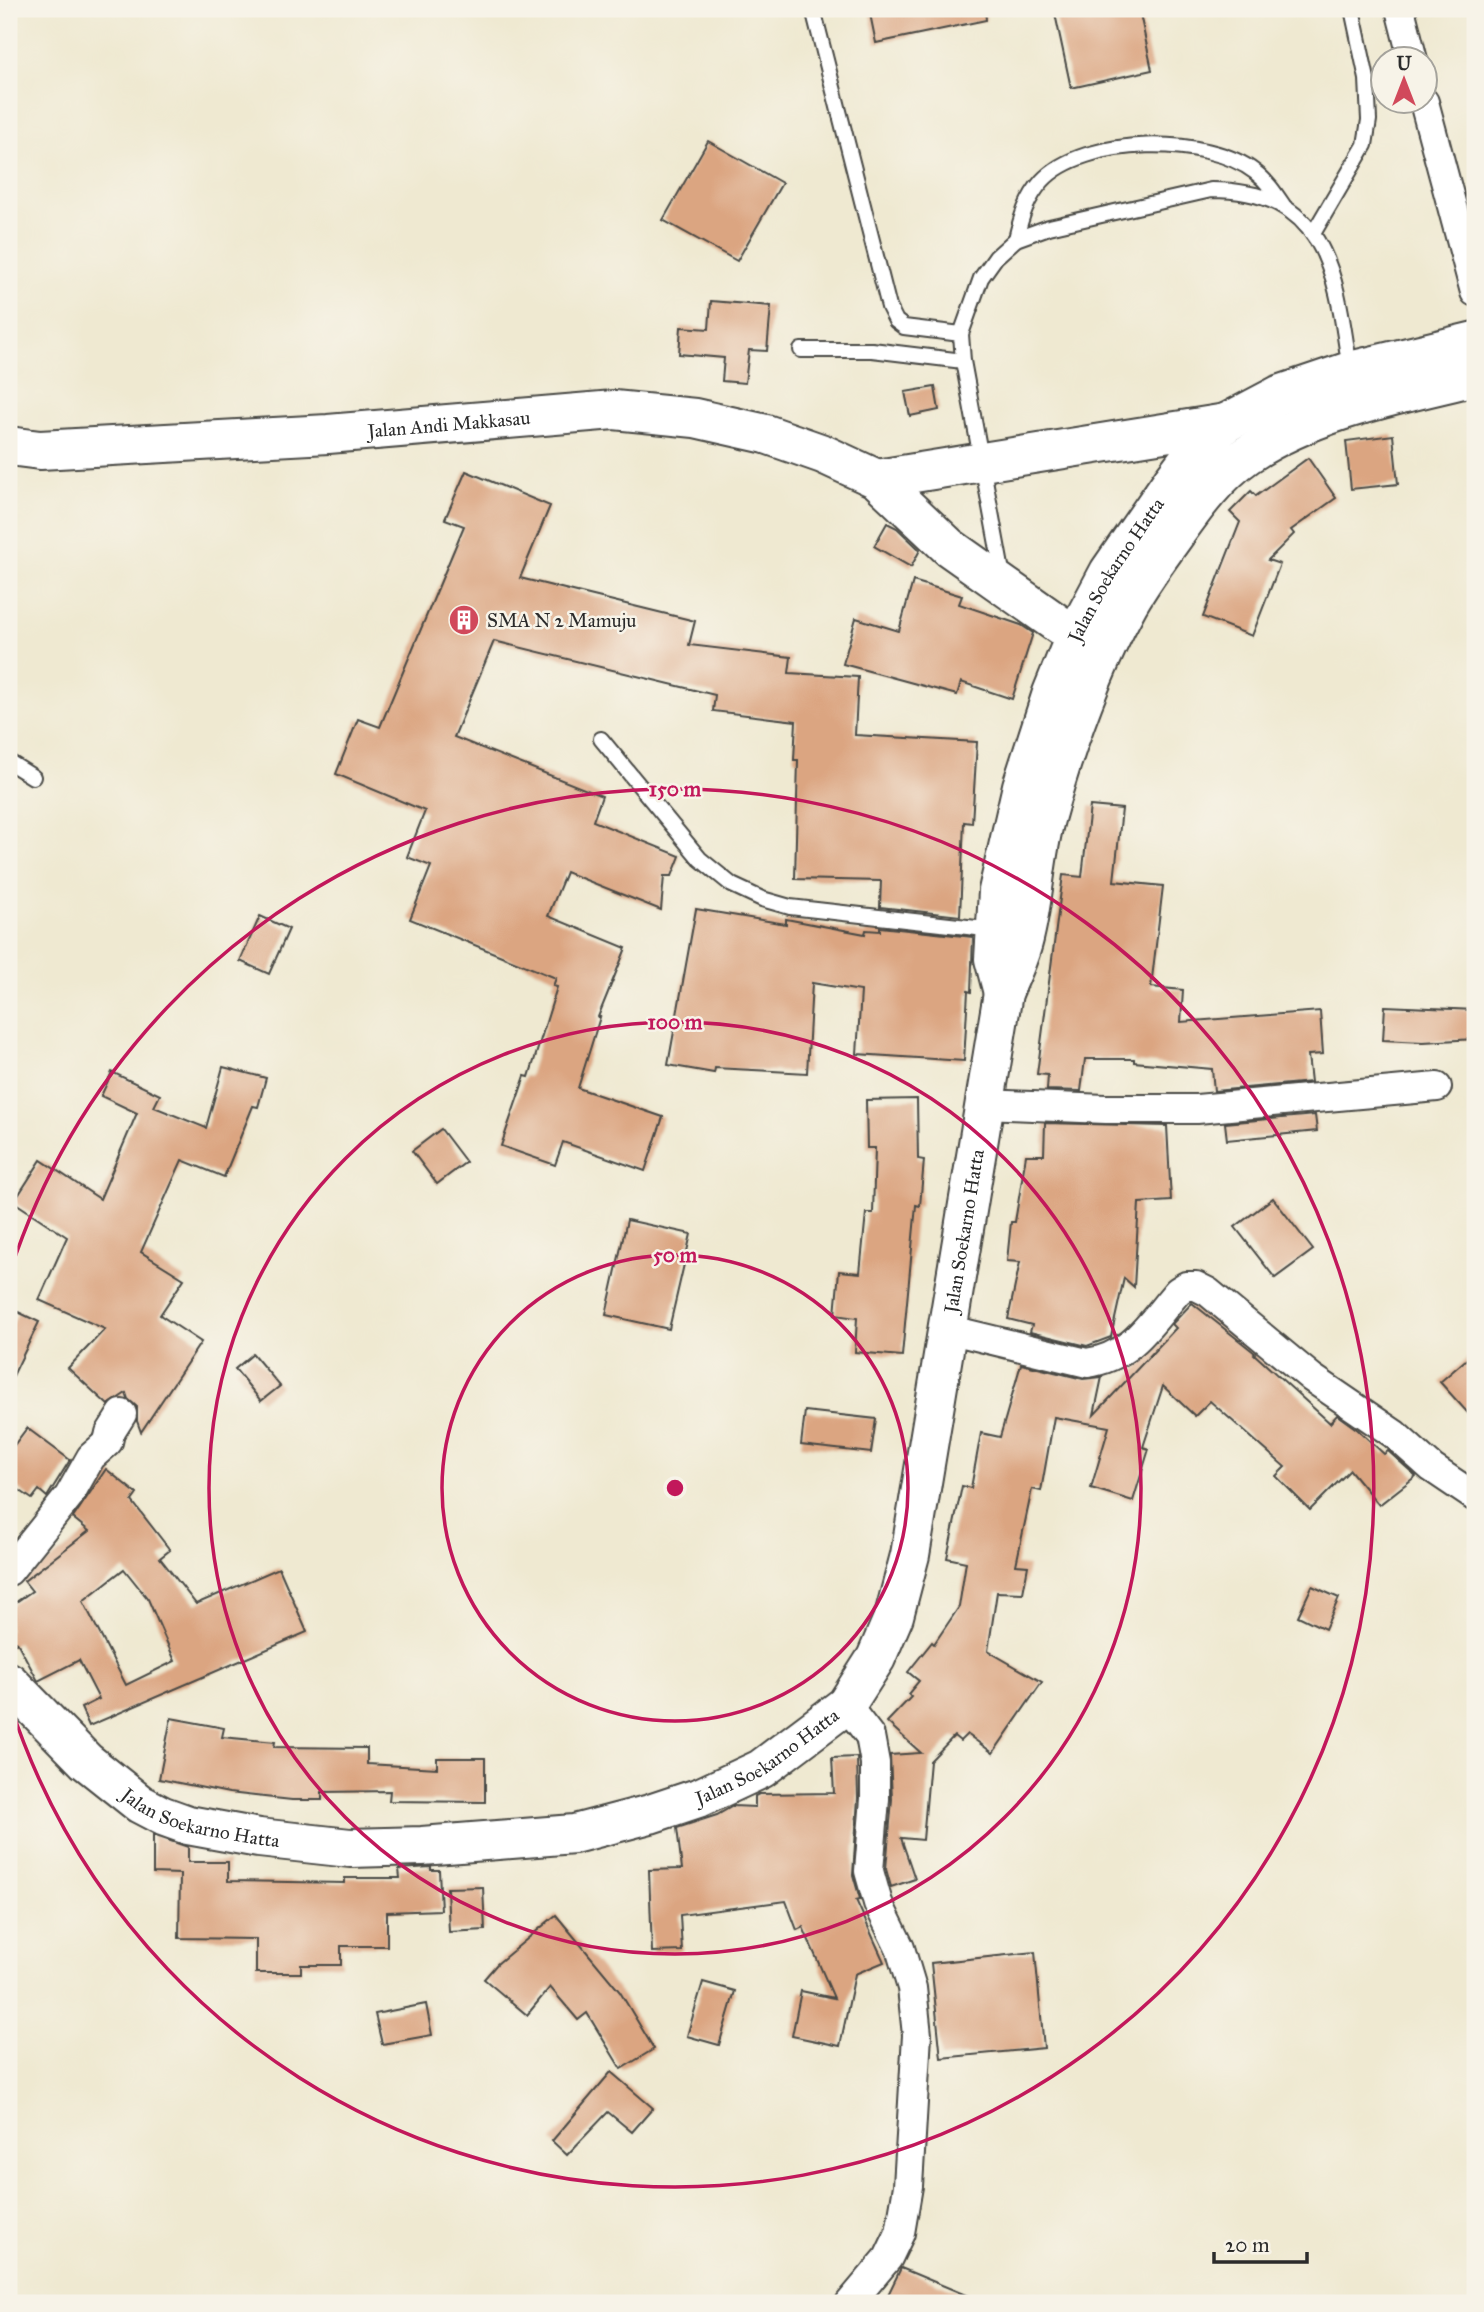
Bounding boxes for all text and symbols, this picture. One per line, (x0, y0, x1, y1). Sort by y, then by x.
north arrow (1368, 46, 1438, 116)
text: U (1396, 52, 1412, 75)
street label: Jalan Andi Makkasau (365, 406, 531, 444)
street label: Jalan Soekarno Hatta (1062, 493, 1170, 647)
building icon: SMA N 2 Mamuju (447, 603, 481, 637)
place label: SMA N 2 Mamuju (487, 609, 636, 632)
text: 150 m (649, 776, 701, 802)
text: 100 m (648, 1009, 703, 1035)
street label: Jalan Soekarno Hatta (939, 1147, 989, 1317)
text: 50 m (653, 1242, 697, 1268)
centre of rings (663, 1476, 687, 1500)
street label: Jalan Soekarno Hatta (691, 1703, 844, 1812)
street label: Jalan Soekarno Hatta (115, 1782, 282, 1852)
scale bar (1214, 2221, 1307, 2265)
text: 20 m (1225, 2232, 1270, 2258)

